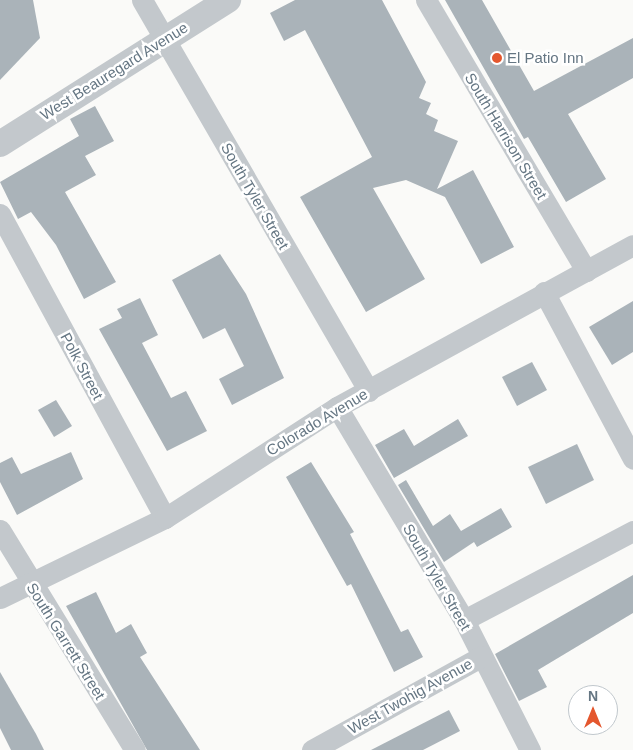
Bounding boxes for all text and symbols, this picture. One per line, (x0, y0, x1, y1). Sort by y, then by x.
street label: West Beauregard Avenue (37, 18, 191, 124)
place label: El Patio Inn (507, 49, 584, 67)
marker: El Patio Inn (491, 52, 503, 64)
street label: South Harrison Street (461, 70, 551, 202)
street label: South Tyler Street (217, 140, 293, 252)
street label: Polk Street (57, 329, 107, 403)
street label: Colorado Avenue (263, 385, 371, 459)
street label: South Tyler Street (399, 521, 475, 633)
street label: South Garrett Street (23, 579, 109, 703)
street label: West Twohig Avenue (344, 654, 476, 738)
north arrow (568, 685, 618, 735)
text: N (588, 688, 598, 704)

